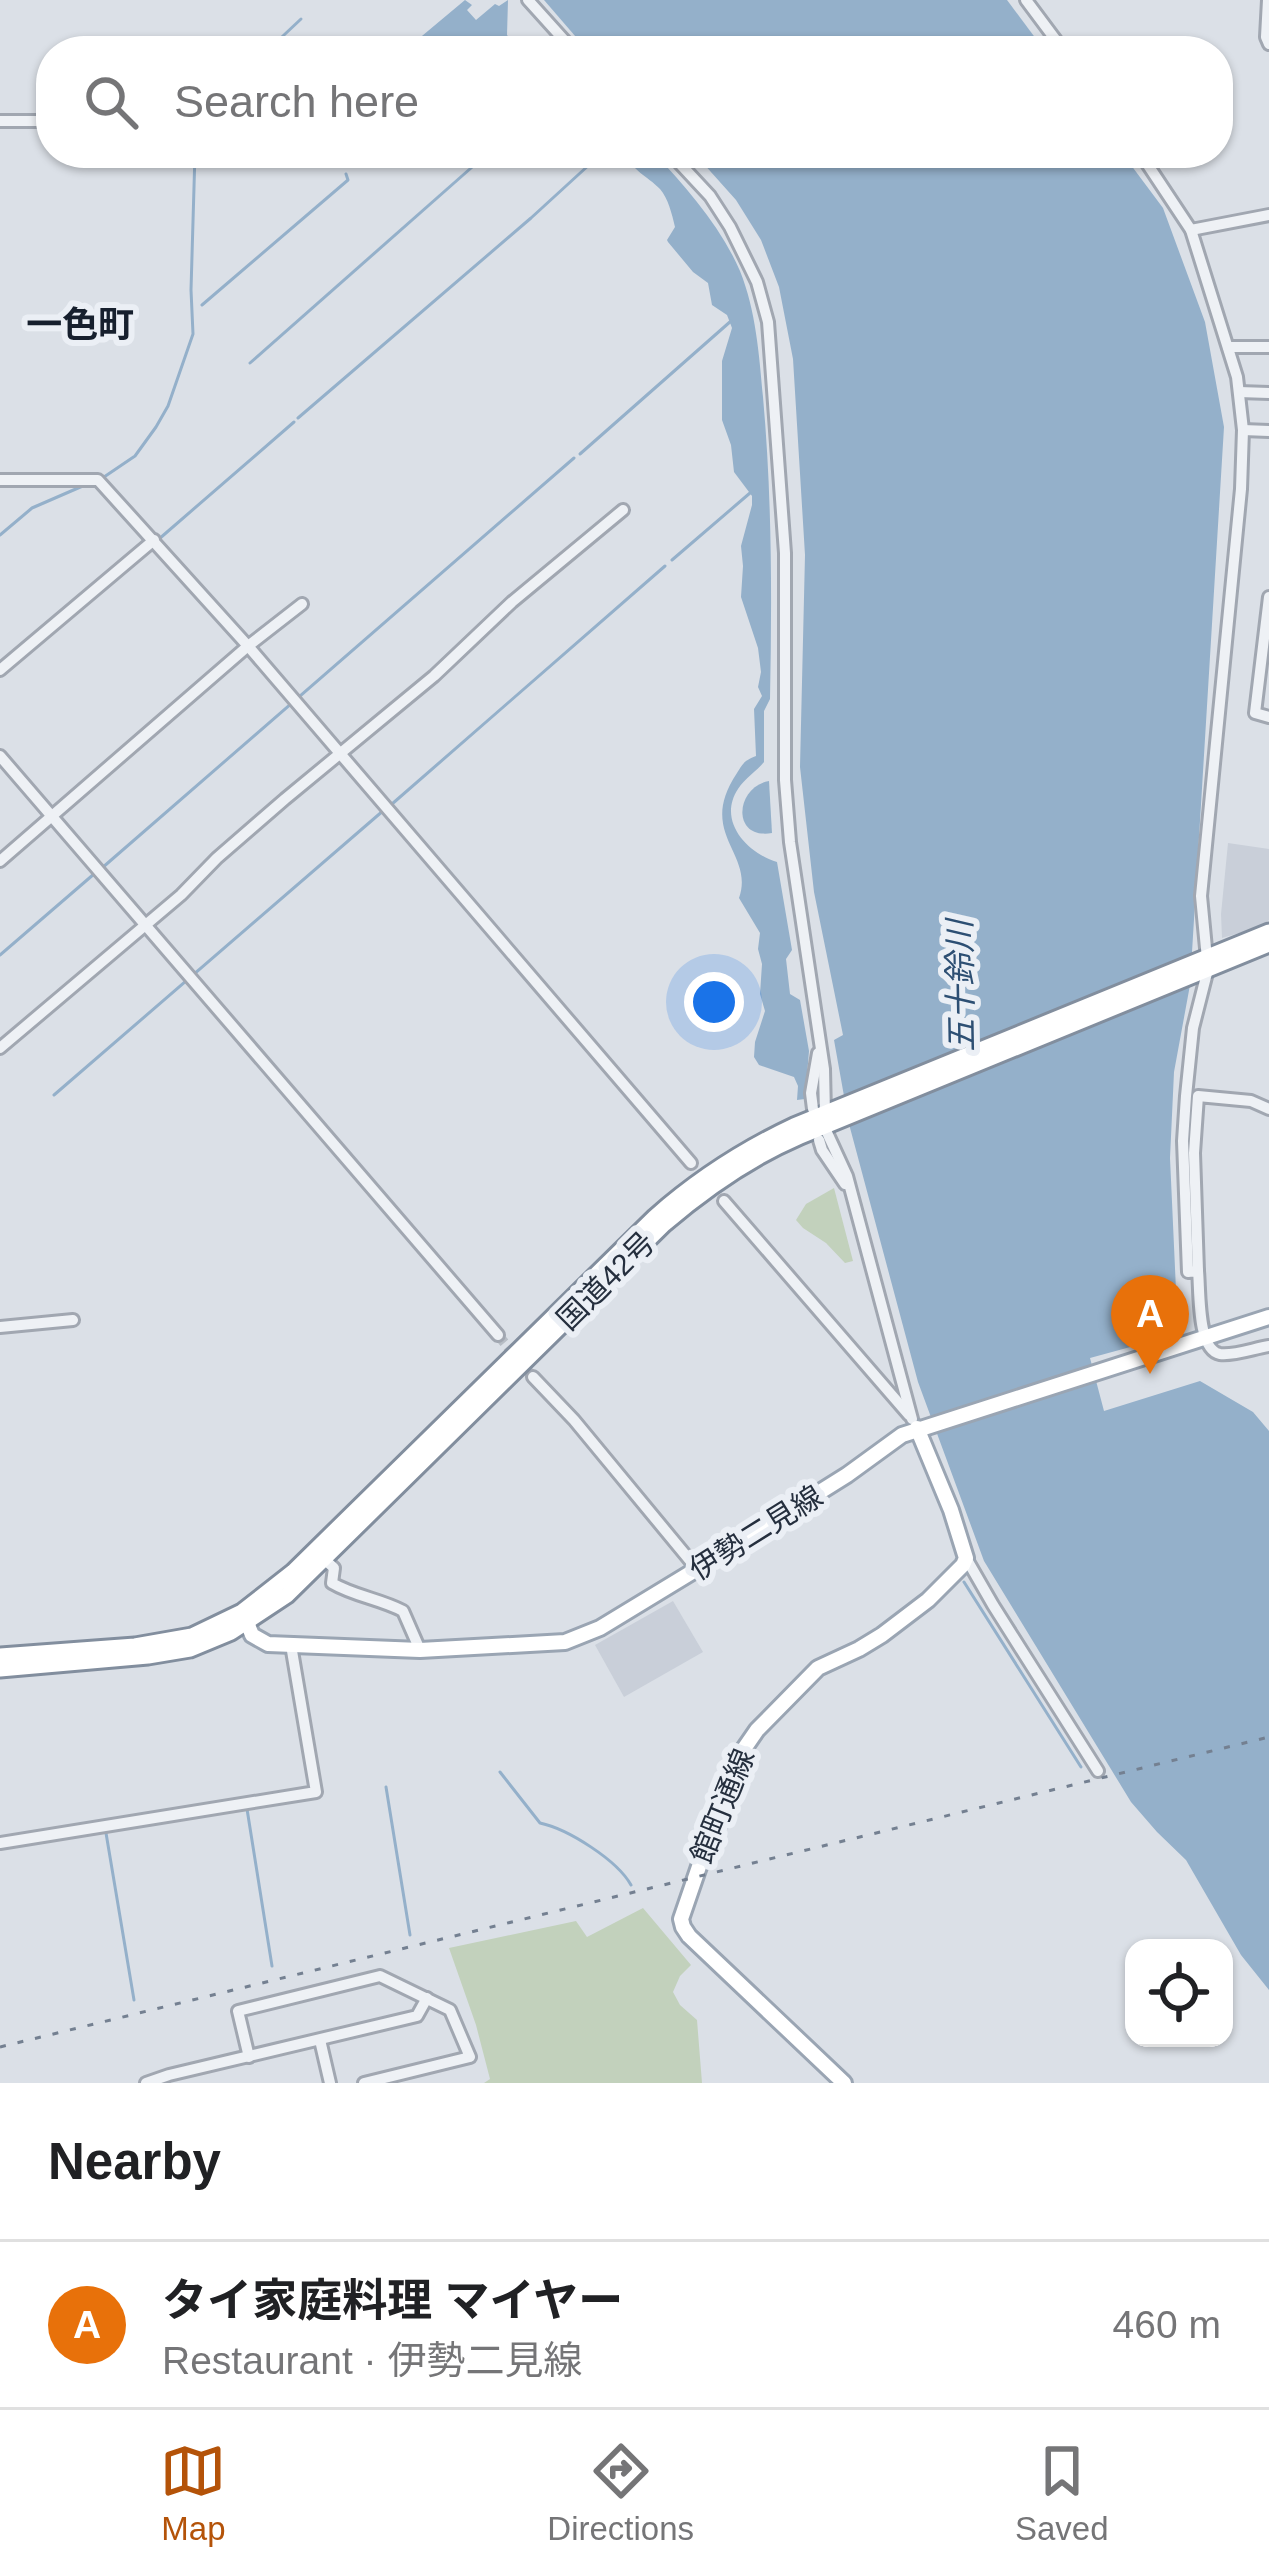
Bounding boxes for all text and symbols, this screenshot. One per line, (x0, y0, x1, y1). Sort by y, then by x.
search box (36, 36, 1233, 168)
icon: search (78, 69, 144, 135)
text: Search here (174, 76, 419, 127)
district label: 一色町 (26, 304, 134, 345)
water label: 五十鈴川 (941, 917, 980, 1052)
your location (684, 972, 744, 1032)
street label: 国道42号 (550, 1225, 661, 1336)
pin: A (1111, 1275, 1189, 1374)
street label: 伊勢二見線 (683, 1479, 828, 1586)
street label: 館町通線 (685, 1744, 760, 1868)
map controls (1125, 1939, 1233, 2047)
button: locate (1125, 1939, 1233, 2047)
text: Nearby (48, 2133, 221, 2190)
text: タイ家庭料理 マイヤー (162, 2275, 623, 2326)
text: A (73, 2303, 101, 2346)
text: 460 m (1113, 2303, 1221, 2346)
text: Restaurant · 伊勢二見線 (162, 2339, 582, 2382)
tab: Map (160, 2438, 226, 2548)
tab: Directions (547, 2438, 694, 2548)
tab: Saved (1015, 2438, 1109, 2548)

